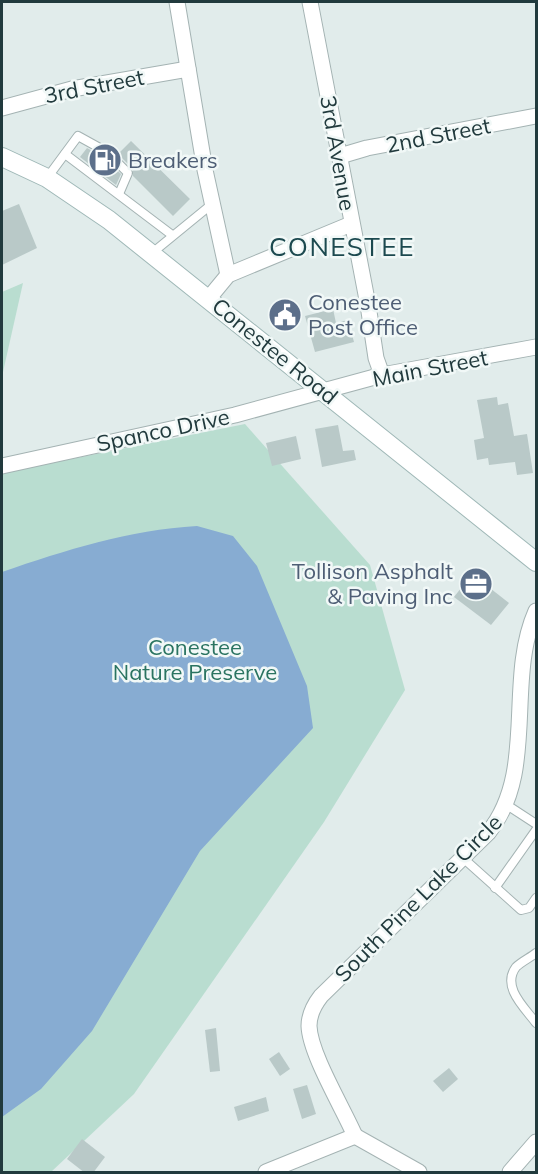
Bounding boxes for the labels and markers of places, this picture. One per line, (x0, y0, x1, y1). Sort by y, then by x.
fuel station icon: Breakers (87, 142, 123, 178)
place label: Breakers (128, 146, 218, 174)
place label: Conestee Post Office (308, 288, 418, 341)
public building icon: Conestee Post Office (267, 297, 303, 333)
place label: Tollison Asphalt & Paving Inc (292, 557, 453, 610)
office icon: Tollison Asphalt & Paving Inc (458, 566, 494, 602)

